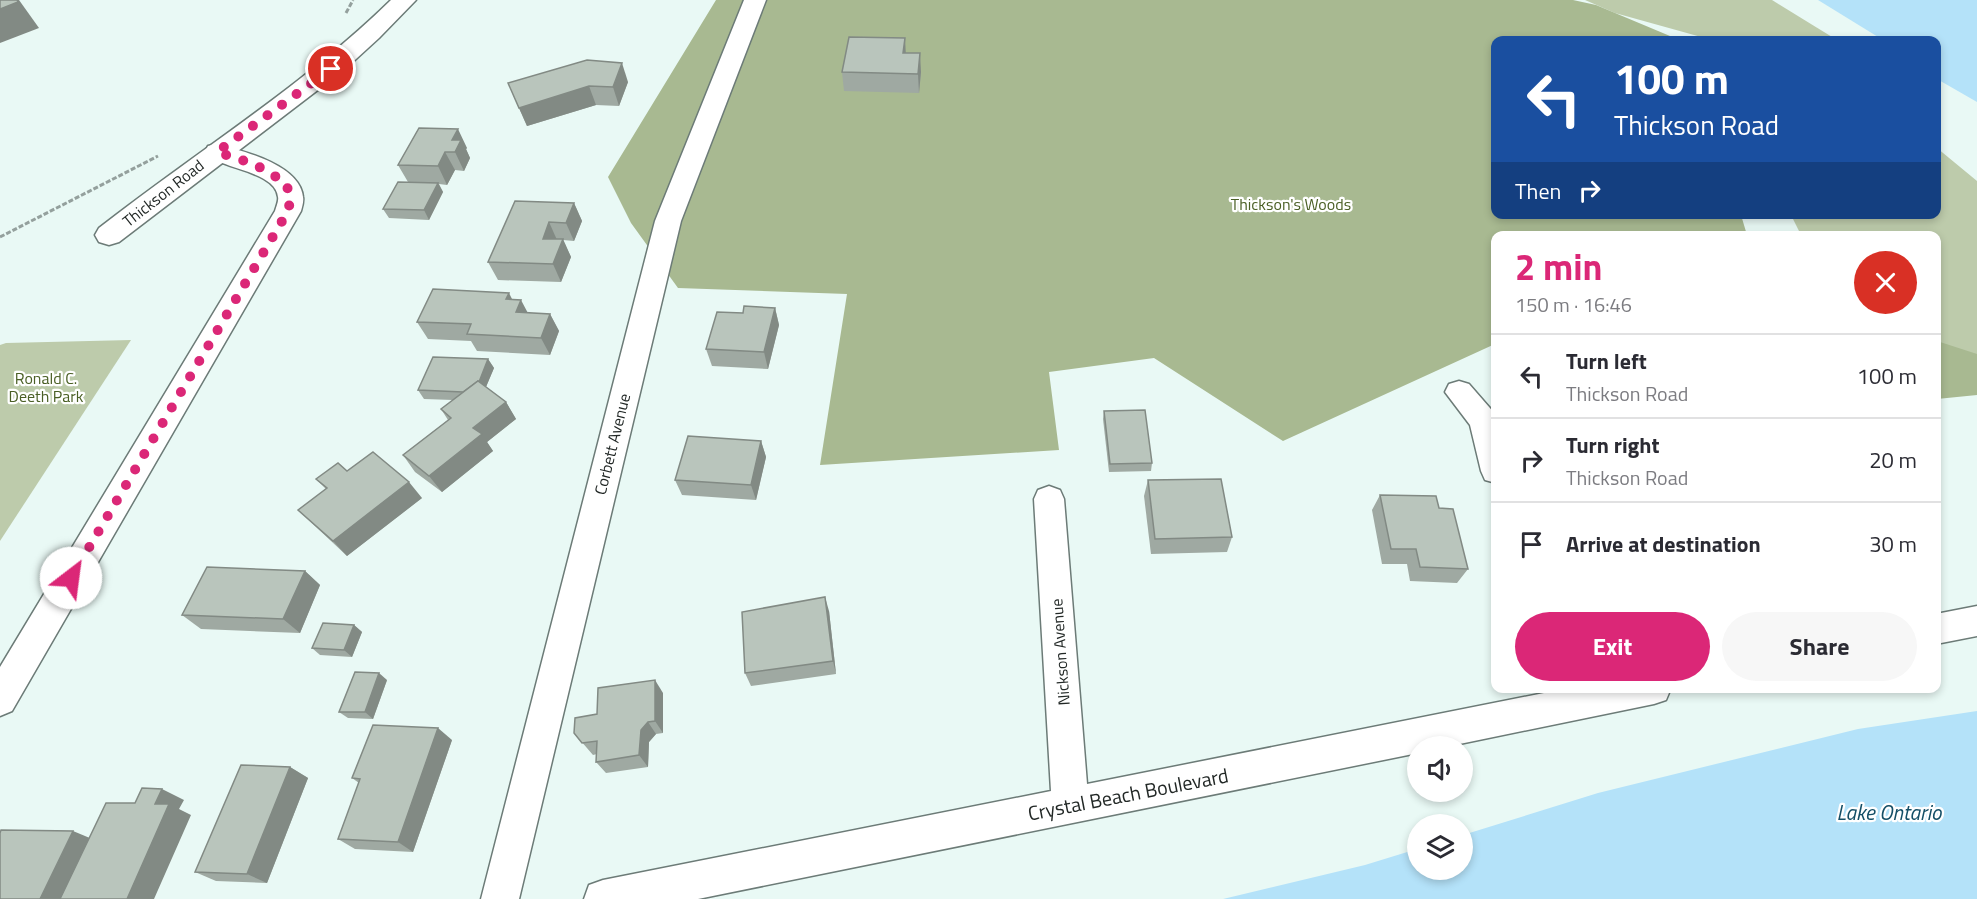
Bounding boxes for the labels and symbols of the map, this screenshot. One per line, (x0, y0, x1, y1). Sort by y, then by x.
pin (305, 43, 356, 94)
street label: Thickson Road (117, 153, 209, 233)
park label: Thickson's Woods (1231, 192, 1351, 216)
park label: Ronald C. Deeth Park (9, 366, 84, 408)
street label: Corbett Avenue (588, 391, 636, 497)
position arrow (39, 546, 103, 610)
street label: Nickson Avenue (1044, 598, 1076, 706)
street label: Crystal Beach Boulevard (1025, 759, 1231, 829)
water label: Lake Ontario (1837, 796, 1942, 828)

